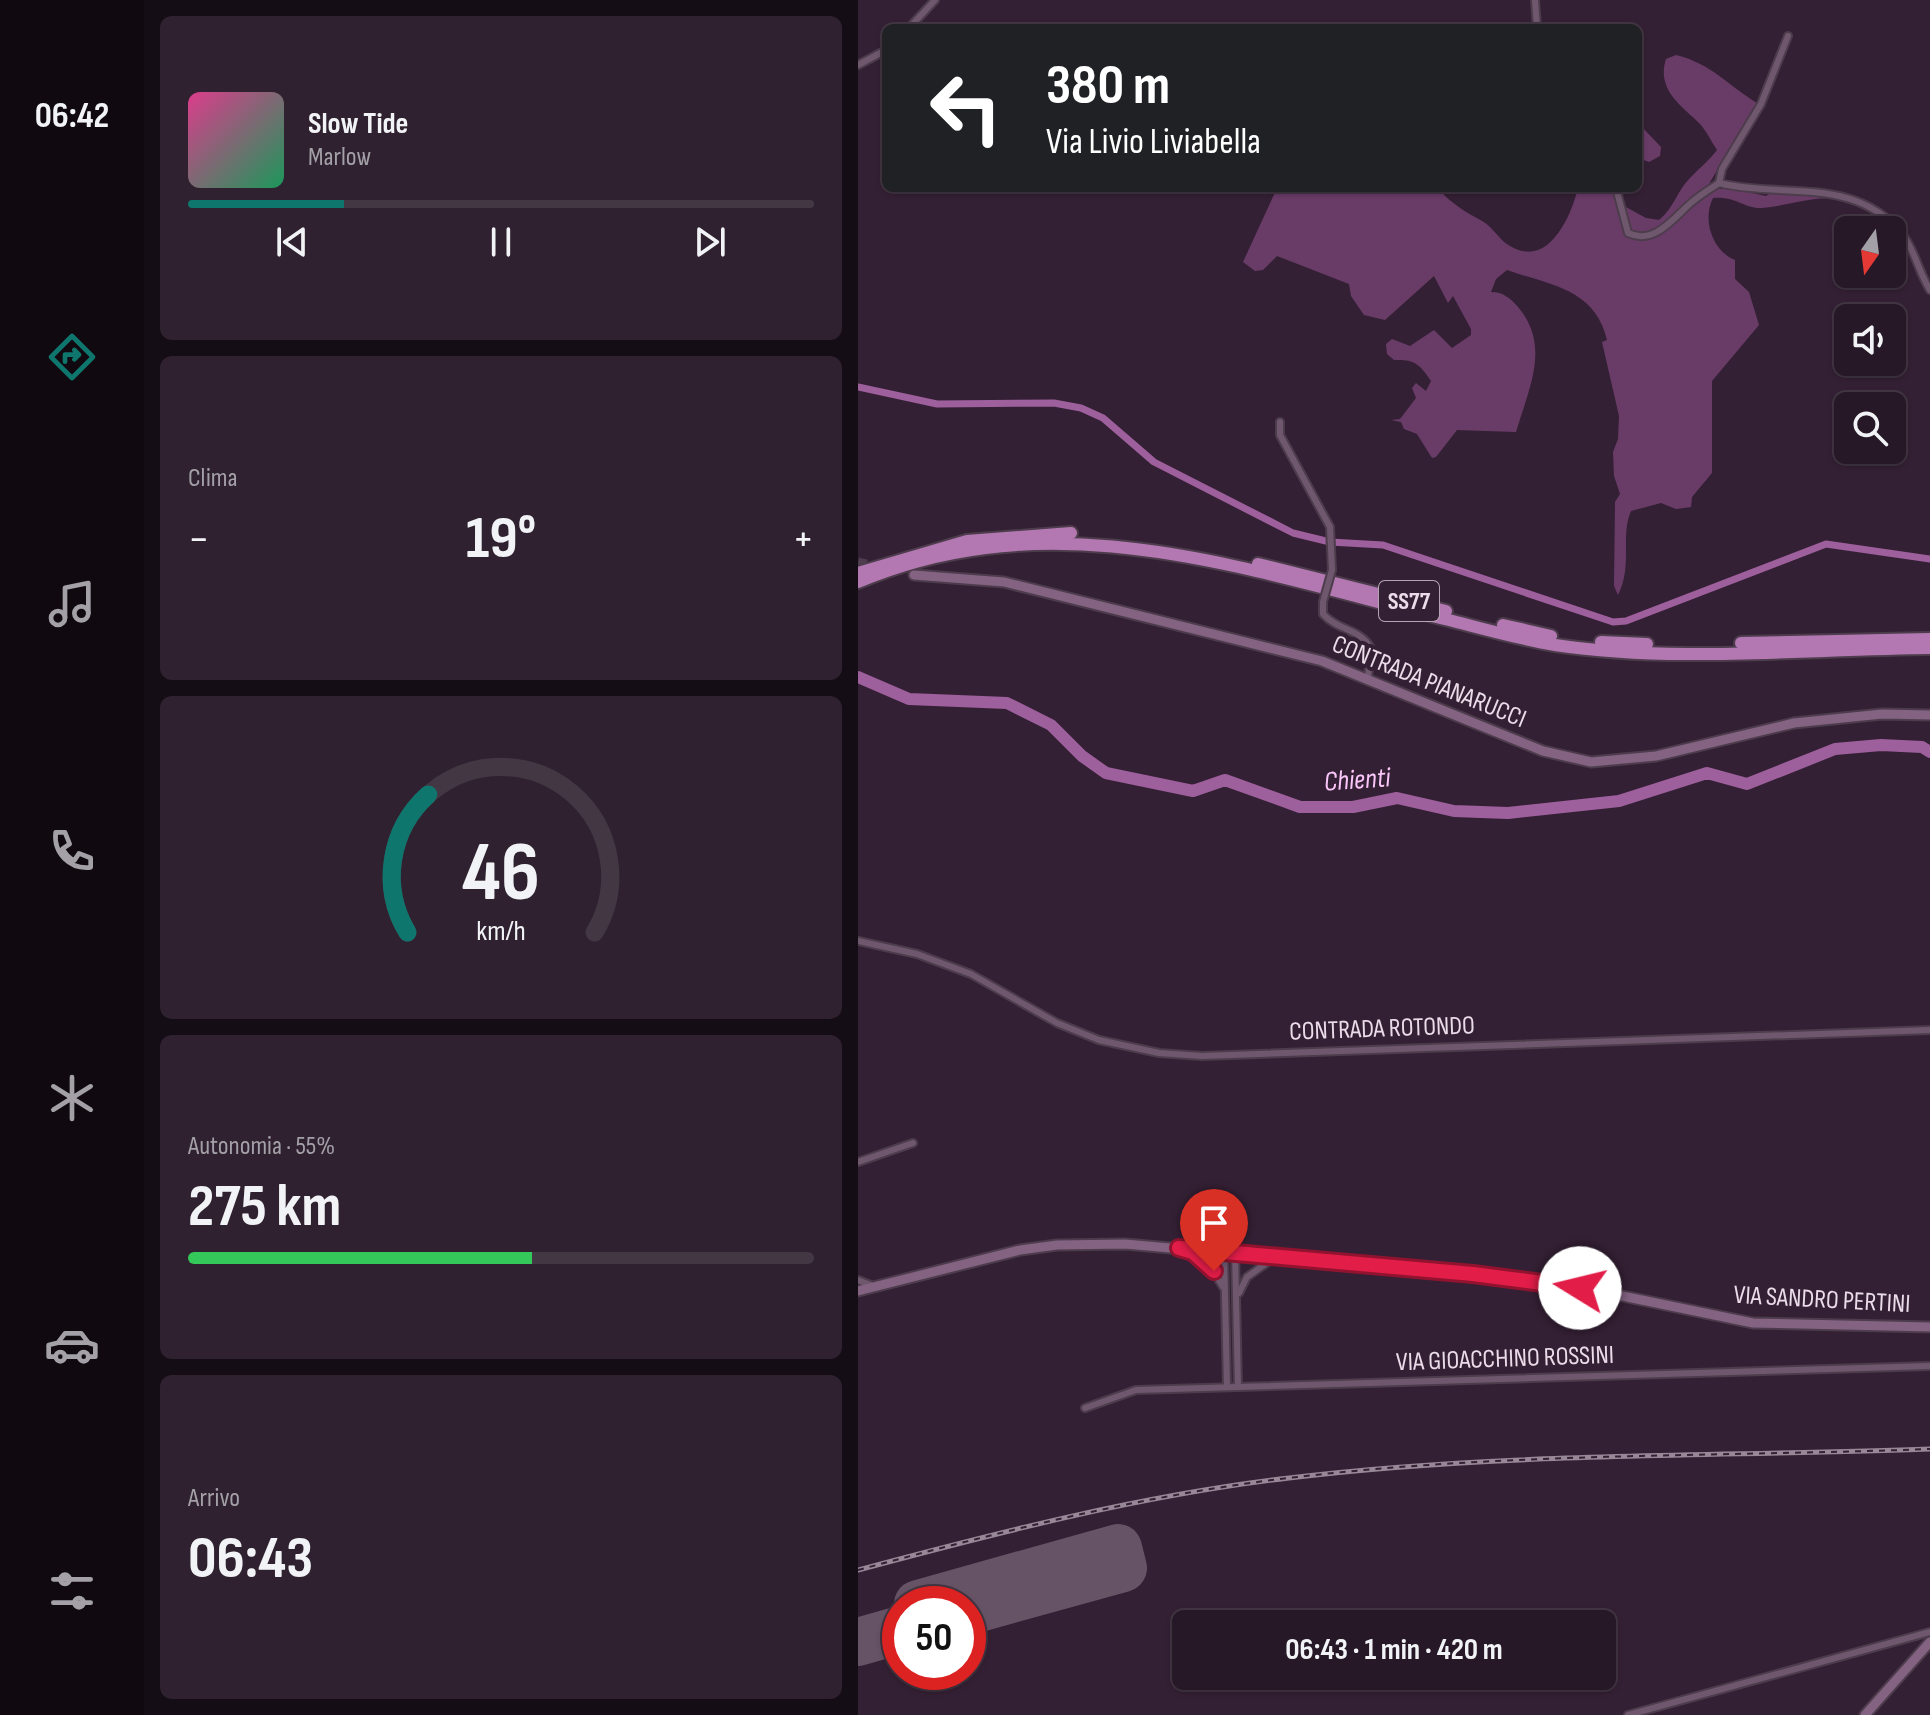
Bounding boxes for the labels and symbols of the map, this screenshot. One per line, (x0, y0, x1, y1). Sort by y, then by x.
north arrow (1834, 216, 1906, 288)
road number: SS77 (1379, 581, 1439, 621)
street label: CONTRADA PIANARUCCI (1327, 629, 1531, 735)
water label: Chienti (1323, 761, 1392, 799)
street label: CONTRADA ROTONDO (1289, 1010, 1475, 1048)
pin (1180, 1189, 1248, 1271)
position arrow (1538, 1246, 1622, 1330)
street label: VIA SANDRO PERTINI (1733, 1280, 1911, 1320)
street label: VIA GIOACCHINO ROSSINI (1396, 1340, 1614, 1378)
speed limit sign: 50 (882, 1586, 986, 1690)

